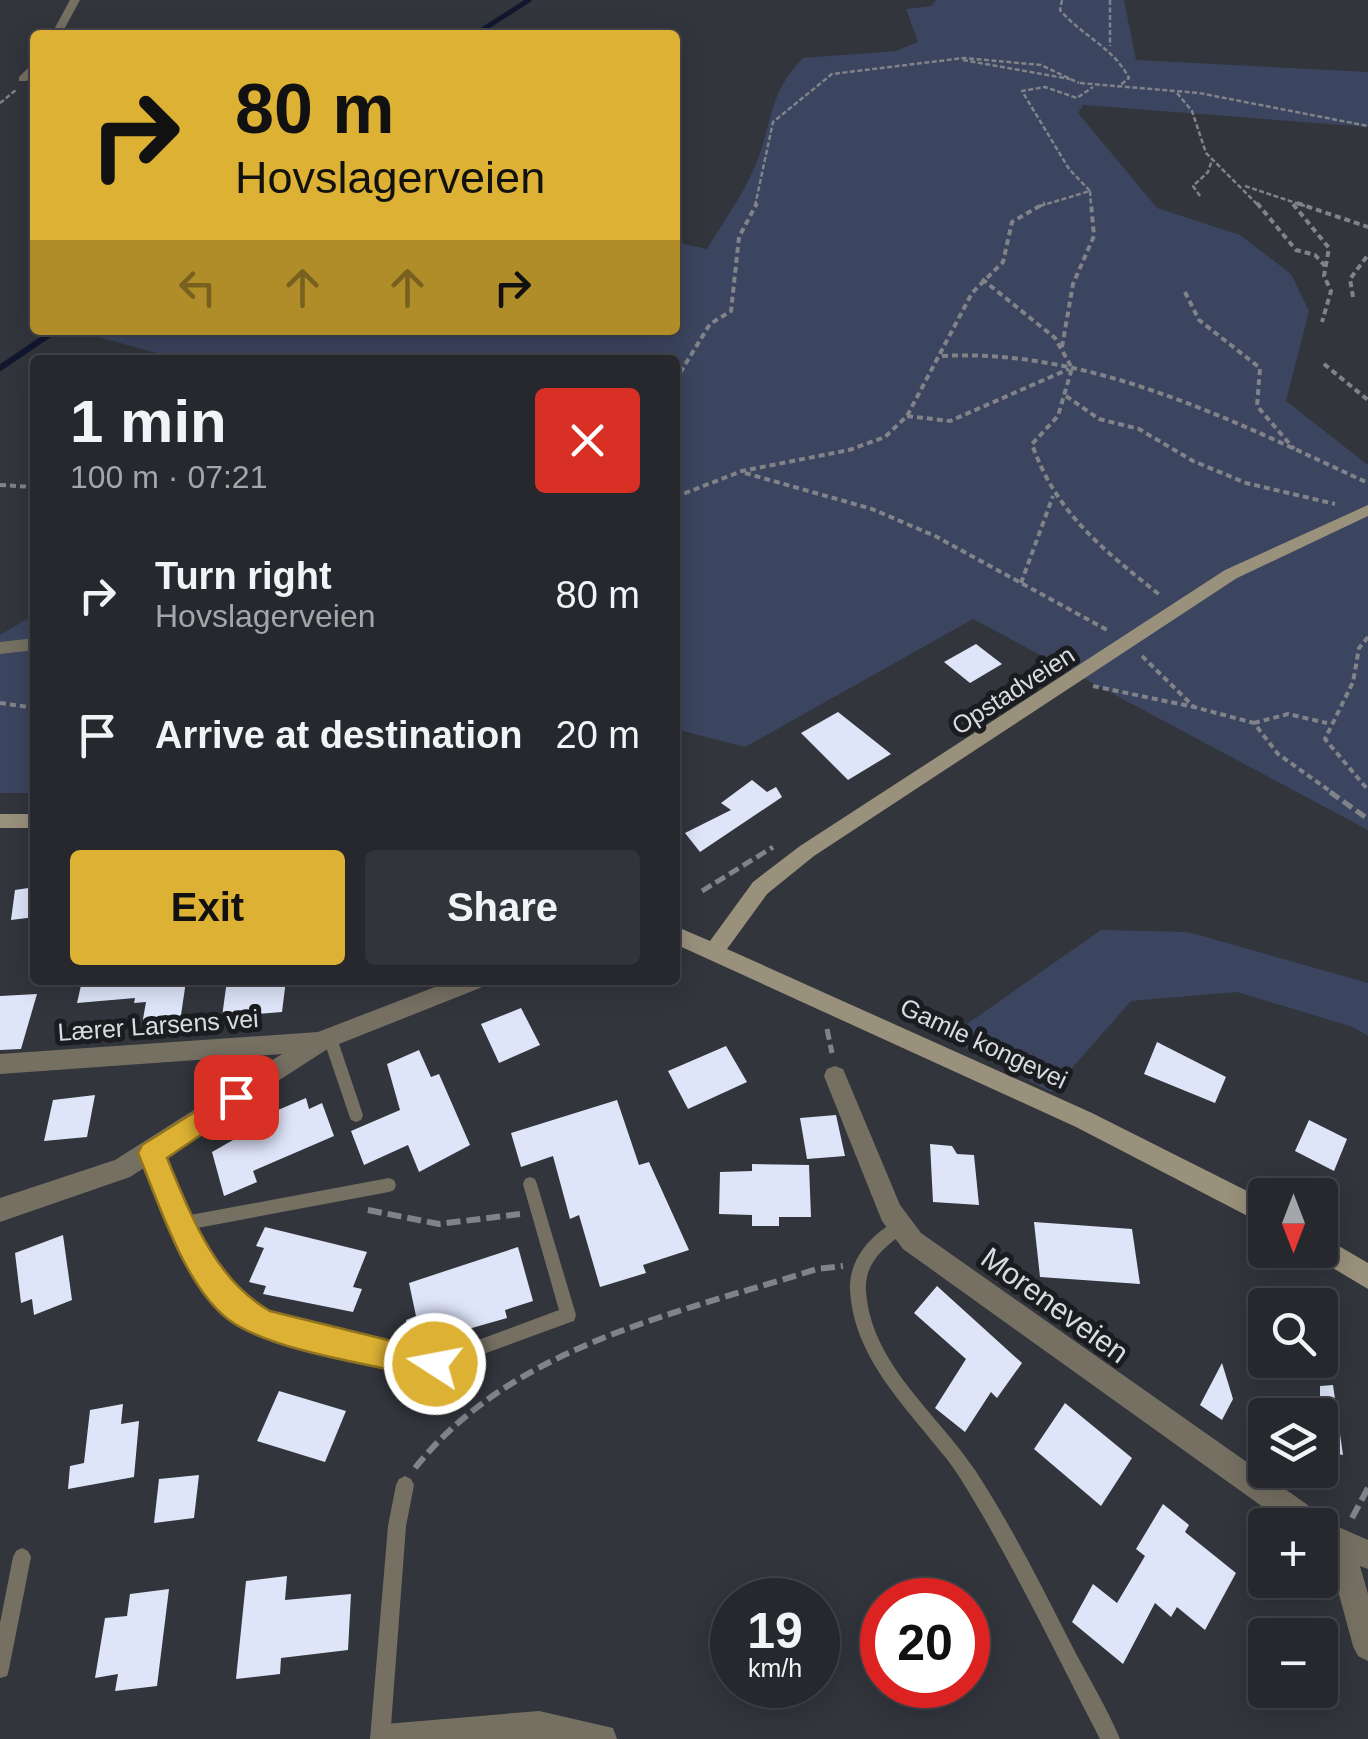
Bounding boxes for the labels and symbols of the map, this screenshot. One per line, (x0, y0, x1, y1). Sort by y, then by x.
street label: Opstadveien (947, 640, 1079, 740)
street label: Gamle kongevei (896, 992, 1072, 1094)
street label: Lærer Larsens vei (57, 1004, 259, 1046)
pin (194, 1055, 279, 1140)
north arrow (1248, 1178, 1338, 1268)
street label: Moreneveien (975, 1241, 1135, 1369)
position arrow (383, 1312, 487, 1416)
speed limit sign: 20 (860, 1578, 990, 1708)

